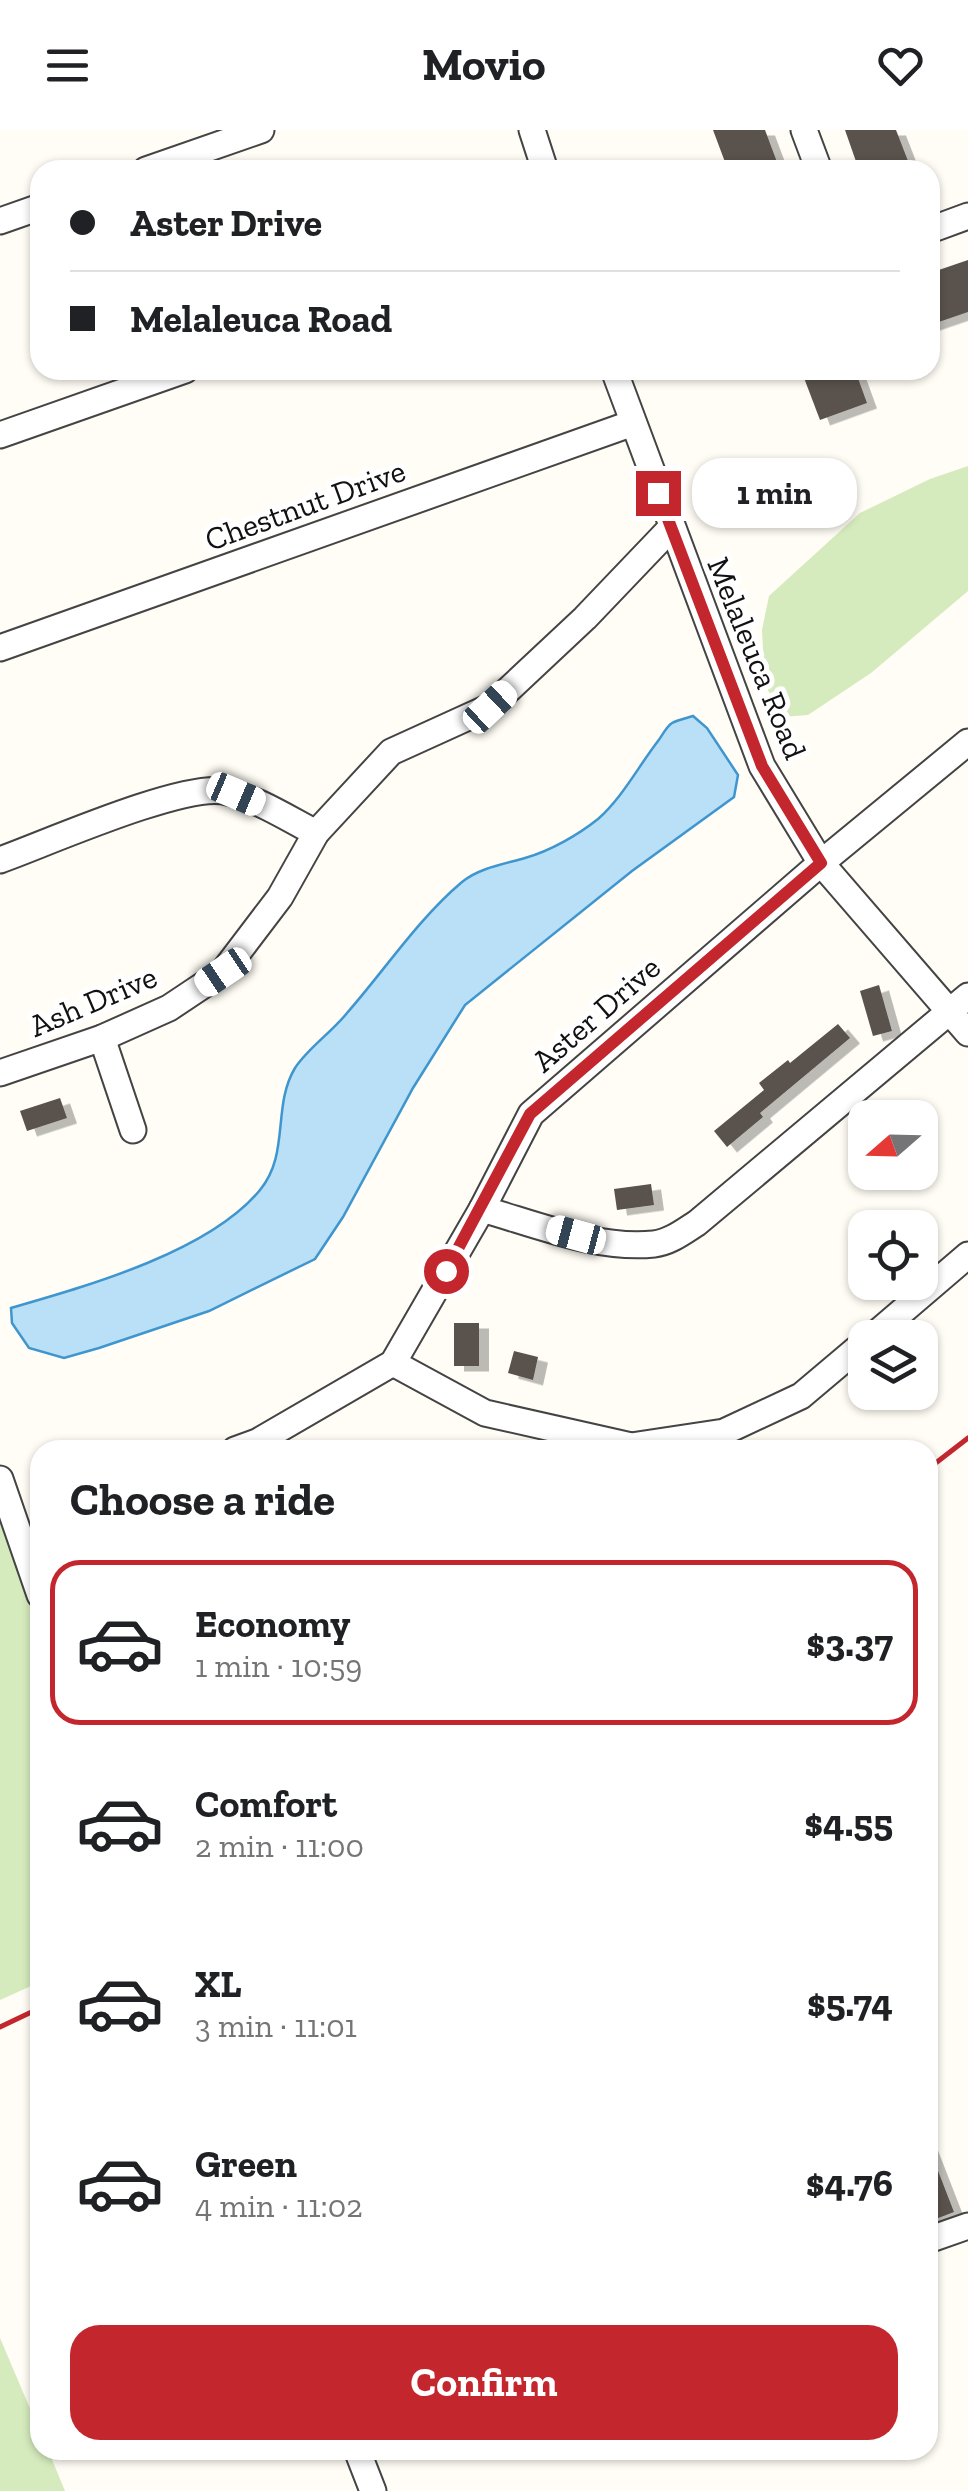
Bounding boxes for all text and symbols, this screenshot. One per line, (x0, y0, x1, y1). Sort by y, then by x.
icon: menu (40, 38, 95, 93)
text: Movio (422, 38, 546, 92)
icon: heart (873, 38, 928, 93)
text: Aster Drive (130, 200, 322, 246)
text: Melaleuca Road (130, 296, 392, 342)
street label: Chestnut Drive (200, 451, 410, 559)
callout: 1 min (693, 458, 858, 528)
route end (636, 471, 681, 516)
text: 1 min (737, 474, 812, 512)
street label: Melaleuca Road (699, 552, 815, 765)
car (458, 676, 522, 738)
car (203, 768, 269, 820)
car (190, 943, 256, 1001)
street label: Aster Drive (524, 948, 668, 1080)
street label: Ash Drive (23, 957, 163, 1045)
north arrow (848, 1100, 938, 1190)
map controls (848, 1100, 938, 1410)
button: locate (848, 1210, 938, 1300)
car (543, 1213, 609, 1257)
route start (424, 1249, 469, 1294)
button: layers (848, 1320, 938, 1410)
text: Choose a ride (70, 1473, 335, 1527)
icon: car (75, 1598, 165, 1688)
text: Economy (195, 1601, 350, 1647)
text: $3.37 (806, 1620, 893, 1666)
text: 1 min · 10:59 (195, 1647, 362, 1685)
icon: car (75, 1778, 165, 1868)
text: Comfort (195, 1781, 337, 1827)
text: $4.55 (804, 1800, 893, 1846)
text: 2 min · 11:00 (195, 1827, 364, 1865)
icon: car (75, 1958, 165, 2048)
text: XL (195, 1961, 242, 2007)
text: $5.74 (807, 1980, 893, 2026)
text: 3 min · 11:01 (195, 2007, 357, 2045)
icon: car (75, 2138, 165, 2228)
text: Green (195, 2141, 297, 2187)
text: $4.76 (806, 2160, 893, 2206)
text: 4 min · 11:02 (195, 2187, 363, 2225)
button: Confirm (70, 2325, 898, 2440)

